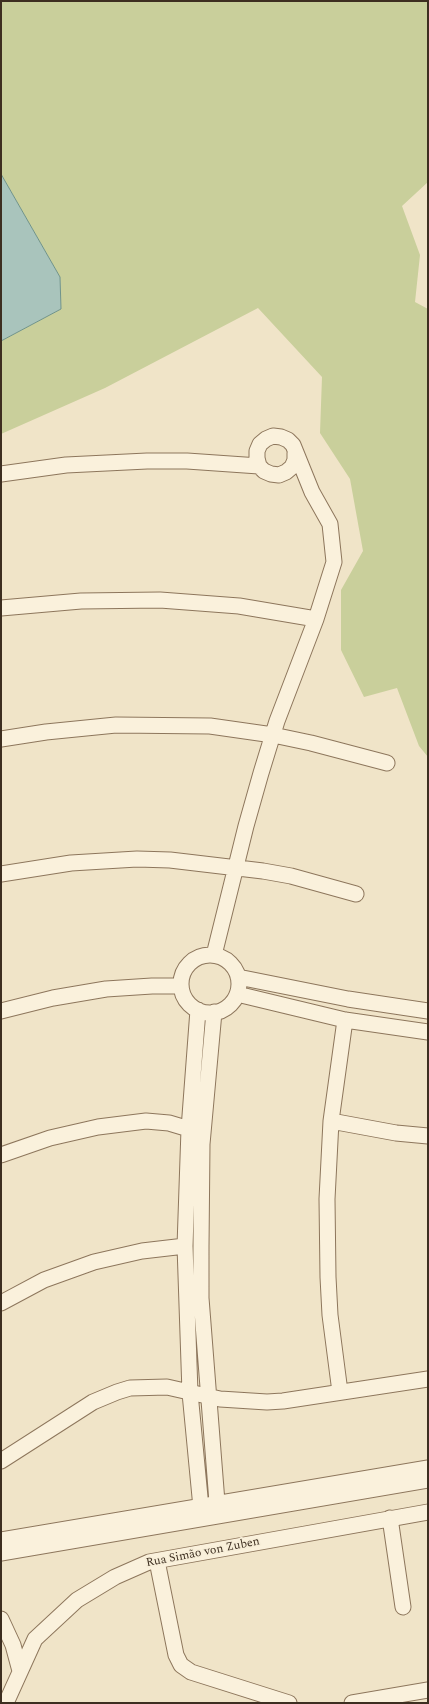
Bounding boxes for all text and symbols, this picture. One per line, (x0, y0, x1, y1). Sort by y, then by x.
street label: Rua Simão von Zuben (145, 1535, 261, 1571)

